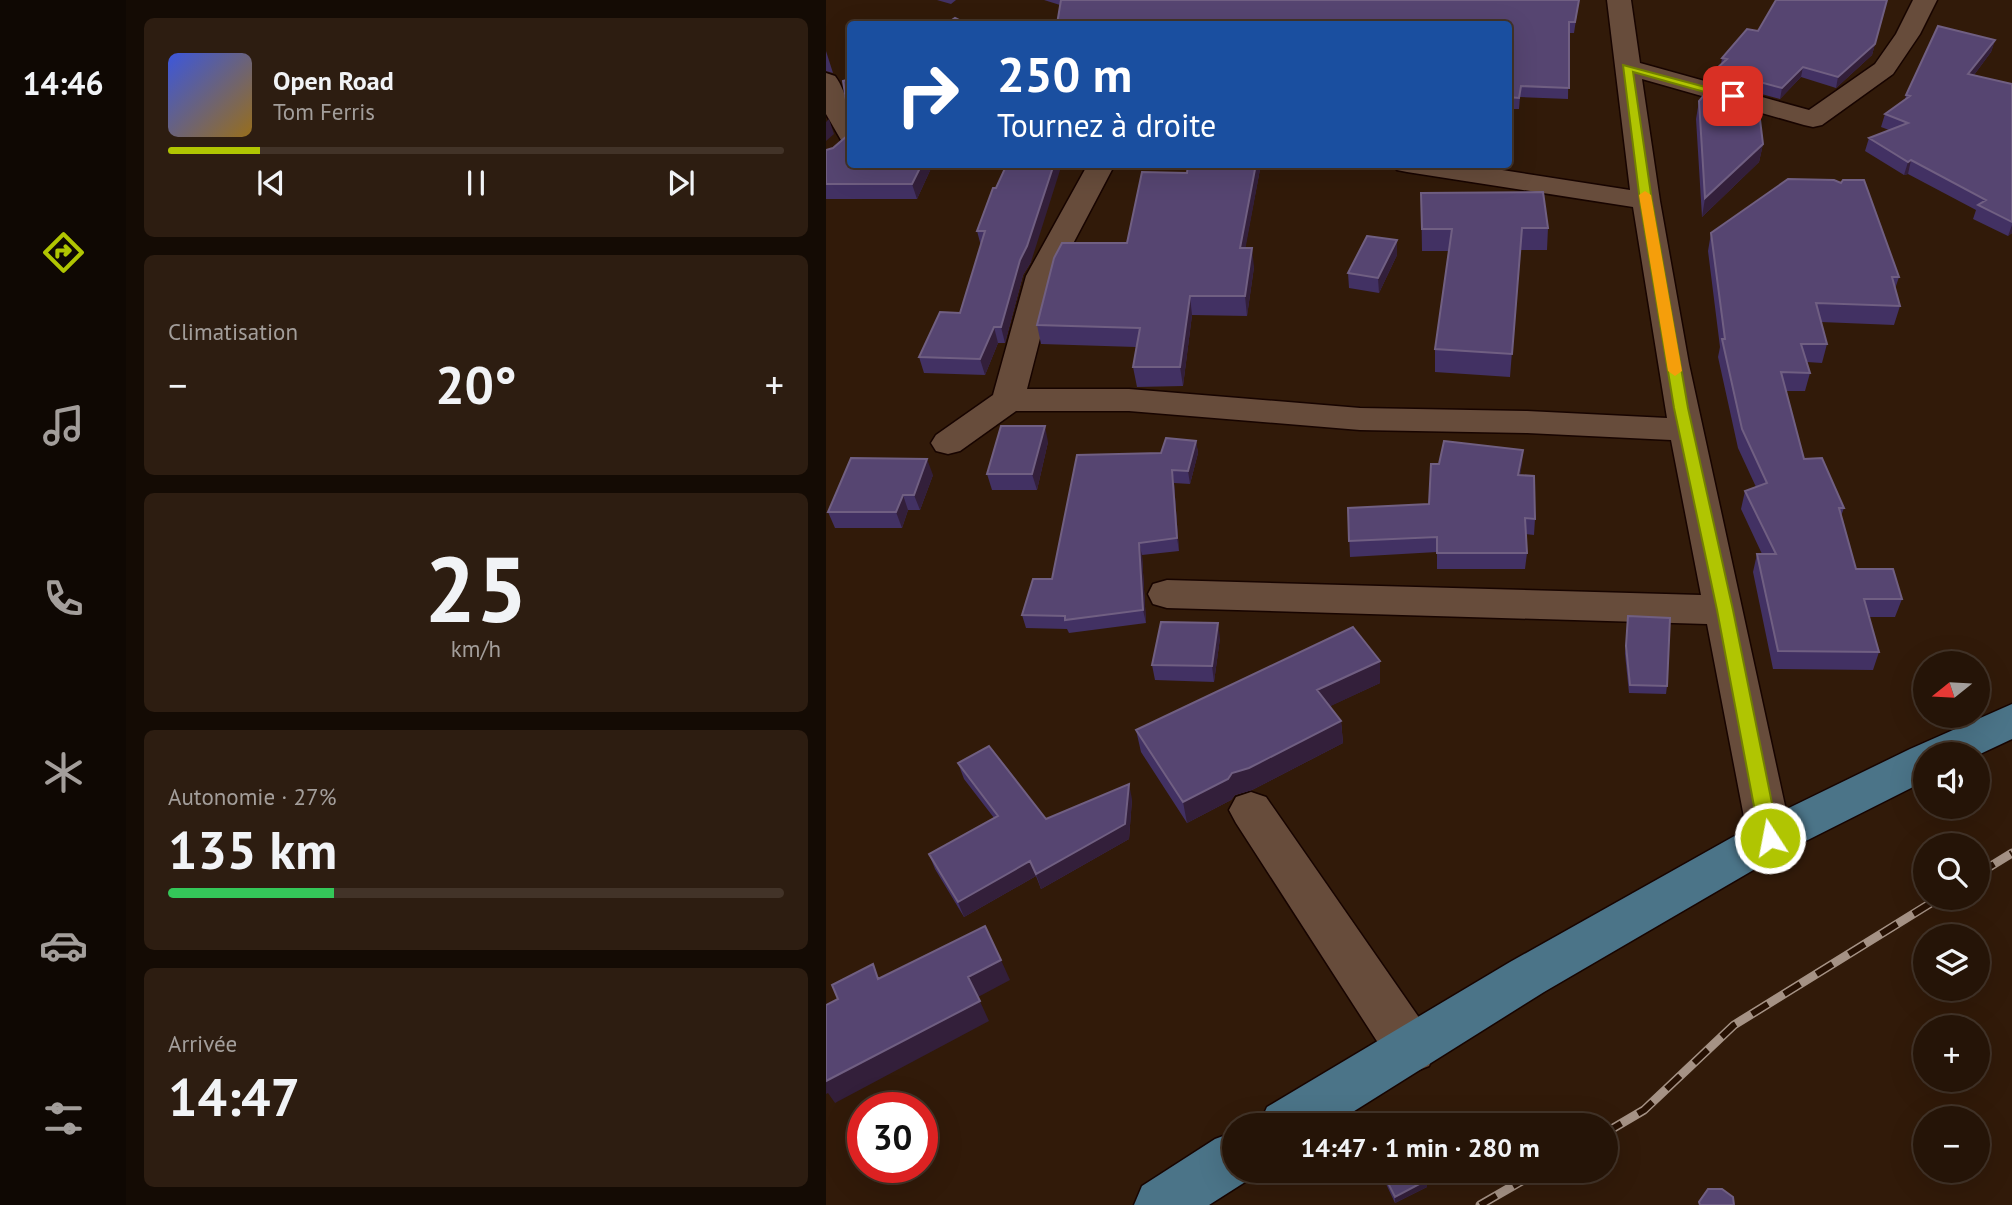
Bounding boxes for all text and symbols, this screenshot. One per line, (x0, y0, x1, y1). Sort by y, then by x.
text: 250 m (997, 42, 1132, 106)
icon: right (882, 49, 973, 140)
text: 14:46 (22, 62, 104, 104)
text: Open Road (273, 64, 394, 97)
pin (1703, 66, 1763, 126)
icon: arrive (1714, 77, 1752, 115)
text: Tom Ferris (273, 97, 375, 126)
text: Tournez à droite (997, 104, 1216, 146)
icon: previous (252, 164, 290, 202)
icon: pause (457, 164, 495, 202)
icon: next (662, 164, 700, 202)
icon: directions (39, 228, 88, 277)
text: Climatisation (168, 317, 298, 346)
text: 20° (435, 351, 517, 418)
text: − (168, 360, 187, 409)
text: + (765, 360, 784, 409)
icon: music (39, 401, 88, 450)
text: 25 (424, 529, 528, 647)
icon: phone (39, 574, 88, 623)
text: km/h (451, 634, 501, 663)
north arrow (1913, 651, 1990, 728)
map controls (1913, 651, 1990, 1183)
button: sound (1913, 742, 1990, 819)
icon: climate (39, 748, 88, 797)
text: Autonomie · 27% (168, 782, 336, 811)
position arrow (1733, 801, 1807, 875)
text: 135 km (168, 816, 337, 883)
button: search (1913, 833, 1990, 910)
icon: car (39, 921, 88, 970)
button: layers (1913, 924, 1990, 1001)
button: + (1913, 1015, 1990, 1092)
text: Arrivée (168, 1029, 237, 1058)
text: 14:47 (168, 1063, 300, 1130)
speed limit sign: 30 (847, 1092, 938, 1183)
icon: filters (39, 1094, 88, 1143)
button: − (1913, 1106, 1990, 1183)
text: 14:47 · 1 min · 280 m (1300, 1131, 1540, 1164)

